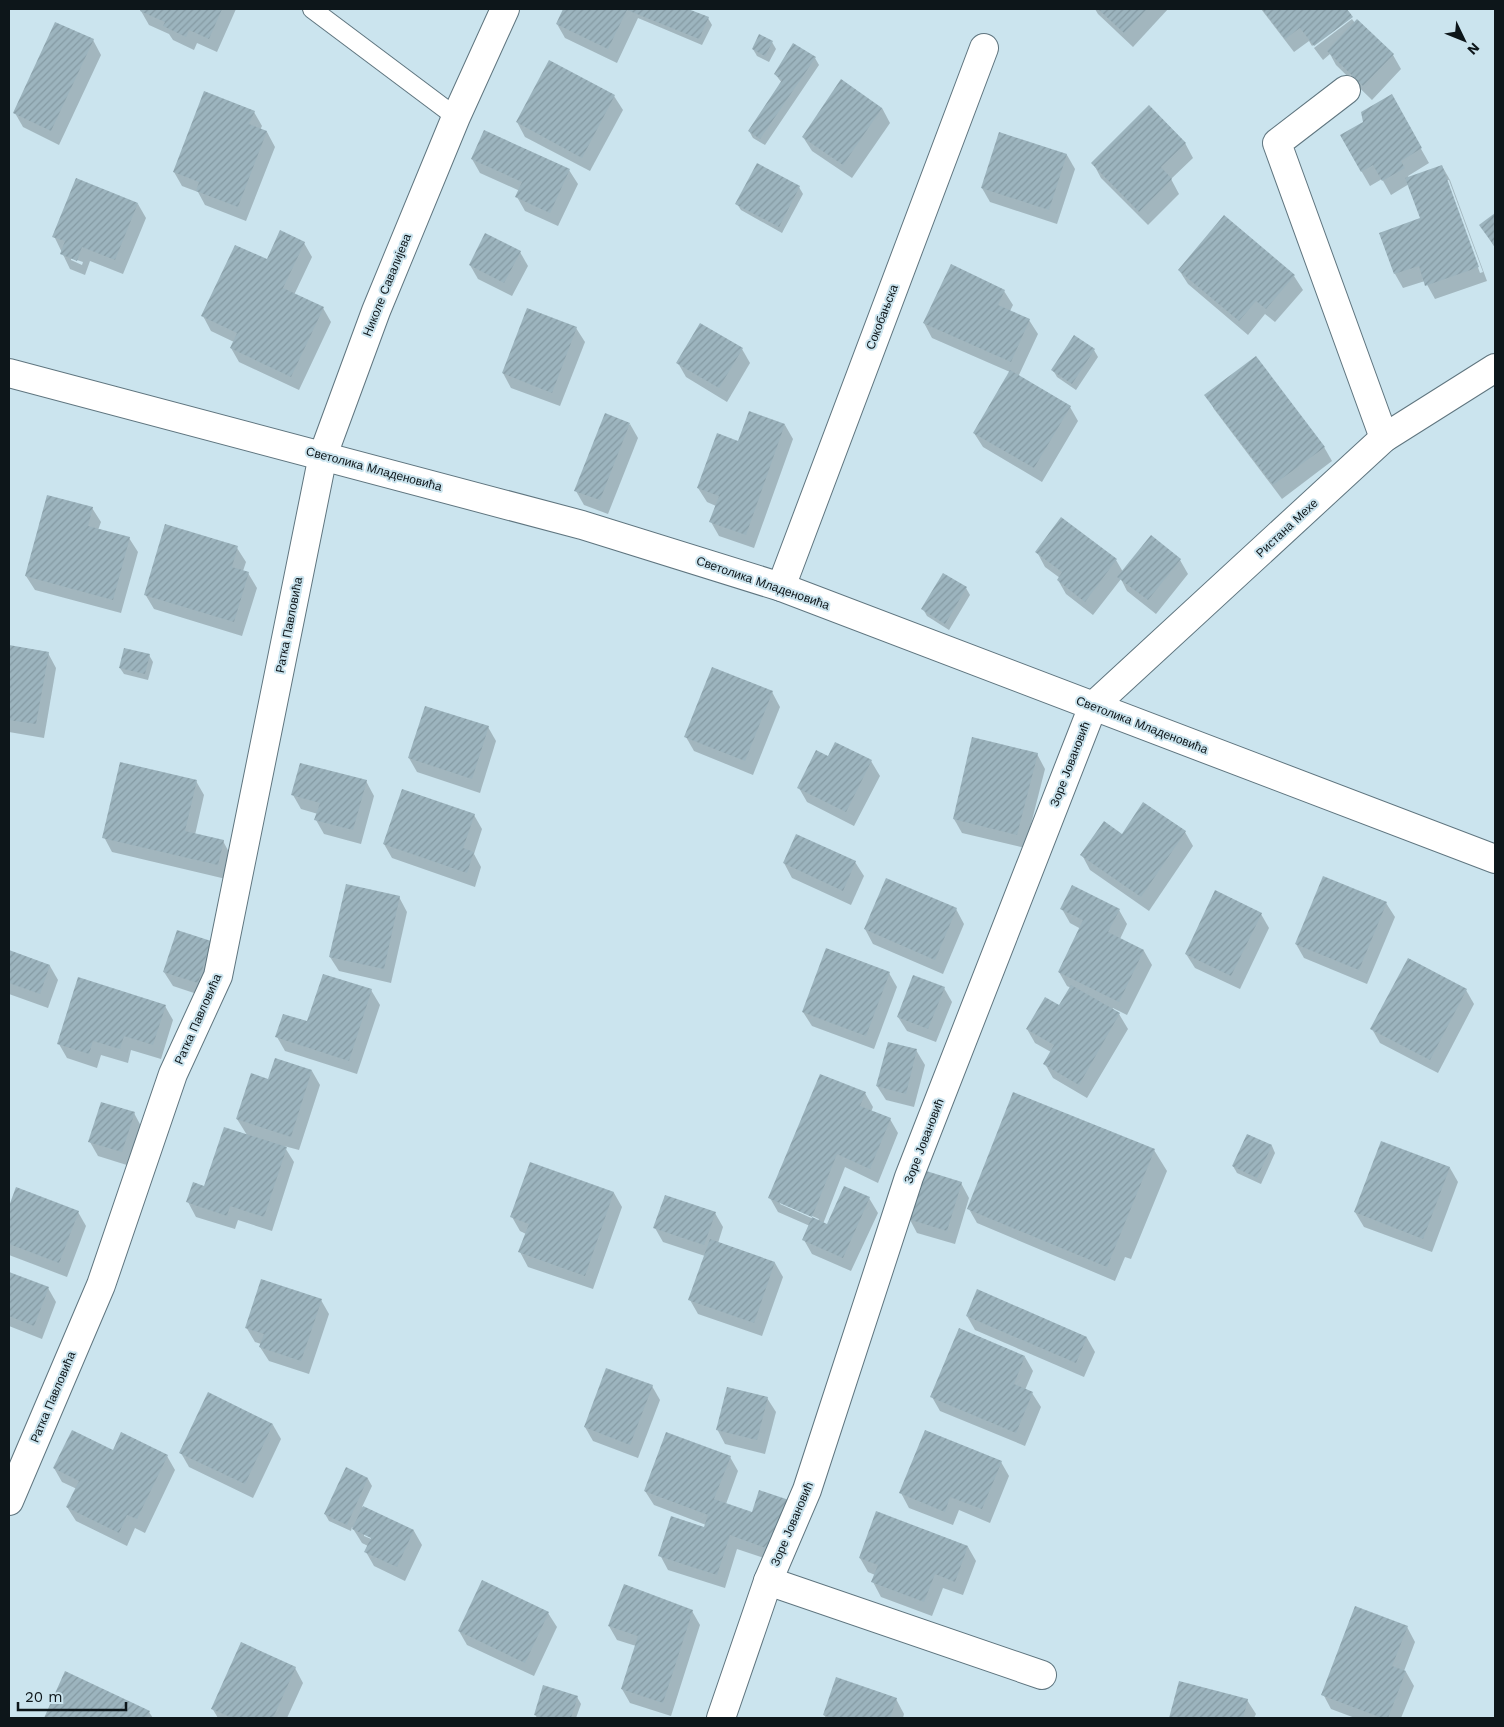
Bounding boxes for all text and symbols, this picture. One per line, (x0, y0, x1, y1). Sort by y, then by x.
north arrow (1439, 15, 1489, 65)
text: N (1464, 40, 1483, 58)
street label: Николе Савалијева (360, 231, 414, 338)
street label: Сокобањска (863, 282, 901, 352)
street label: Светолика Младеновића (305, 444, 444, 494)
street label: Ристана Мехе (1253, 496, 1321, 560)
street label: Светолика Младеновића (695, 554, 832, 613)
street label: Ратка Павловића (273, 576, 305, 674)
street label: Светолика Младеновића (1074, 693, 1210, 757)
street label: Зоре Јовановић (1047, 719, 1093, 809)
street label: Ратка Павловића (172, 971, 224, 1066)
street label: Зоре Јовановић (901, 1096, 947, 1186)
street label: Ратка Павловића (28, 1349, 79, 1445)
street label: Зоре Јовановић (768, 1480, 816, 1568)
scale bar (18, 1680, 125, 1712)
text: 20 m (25, 1688, 63, 1706)

